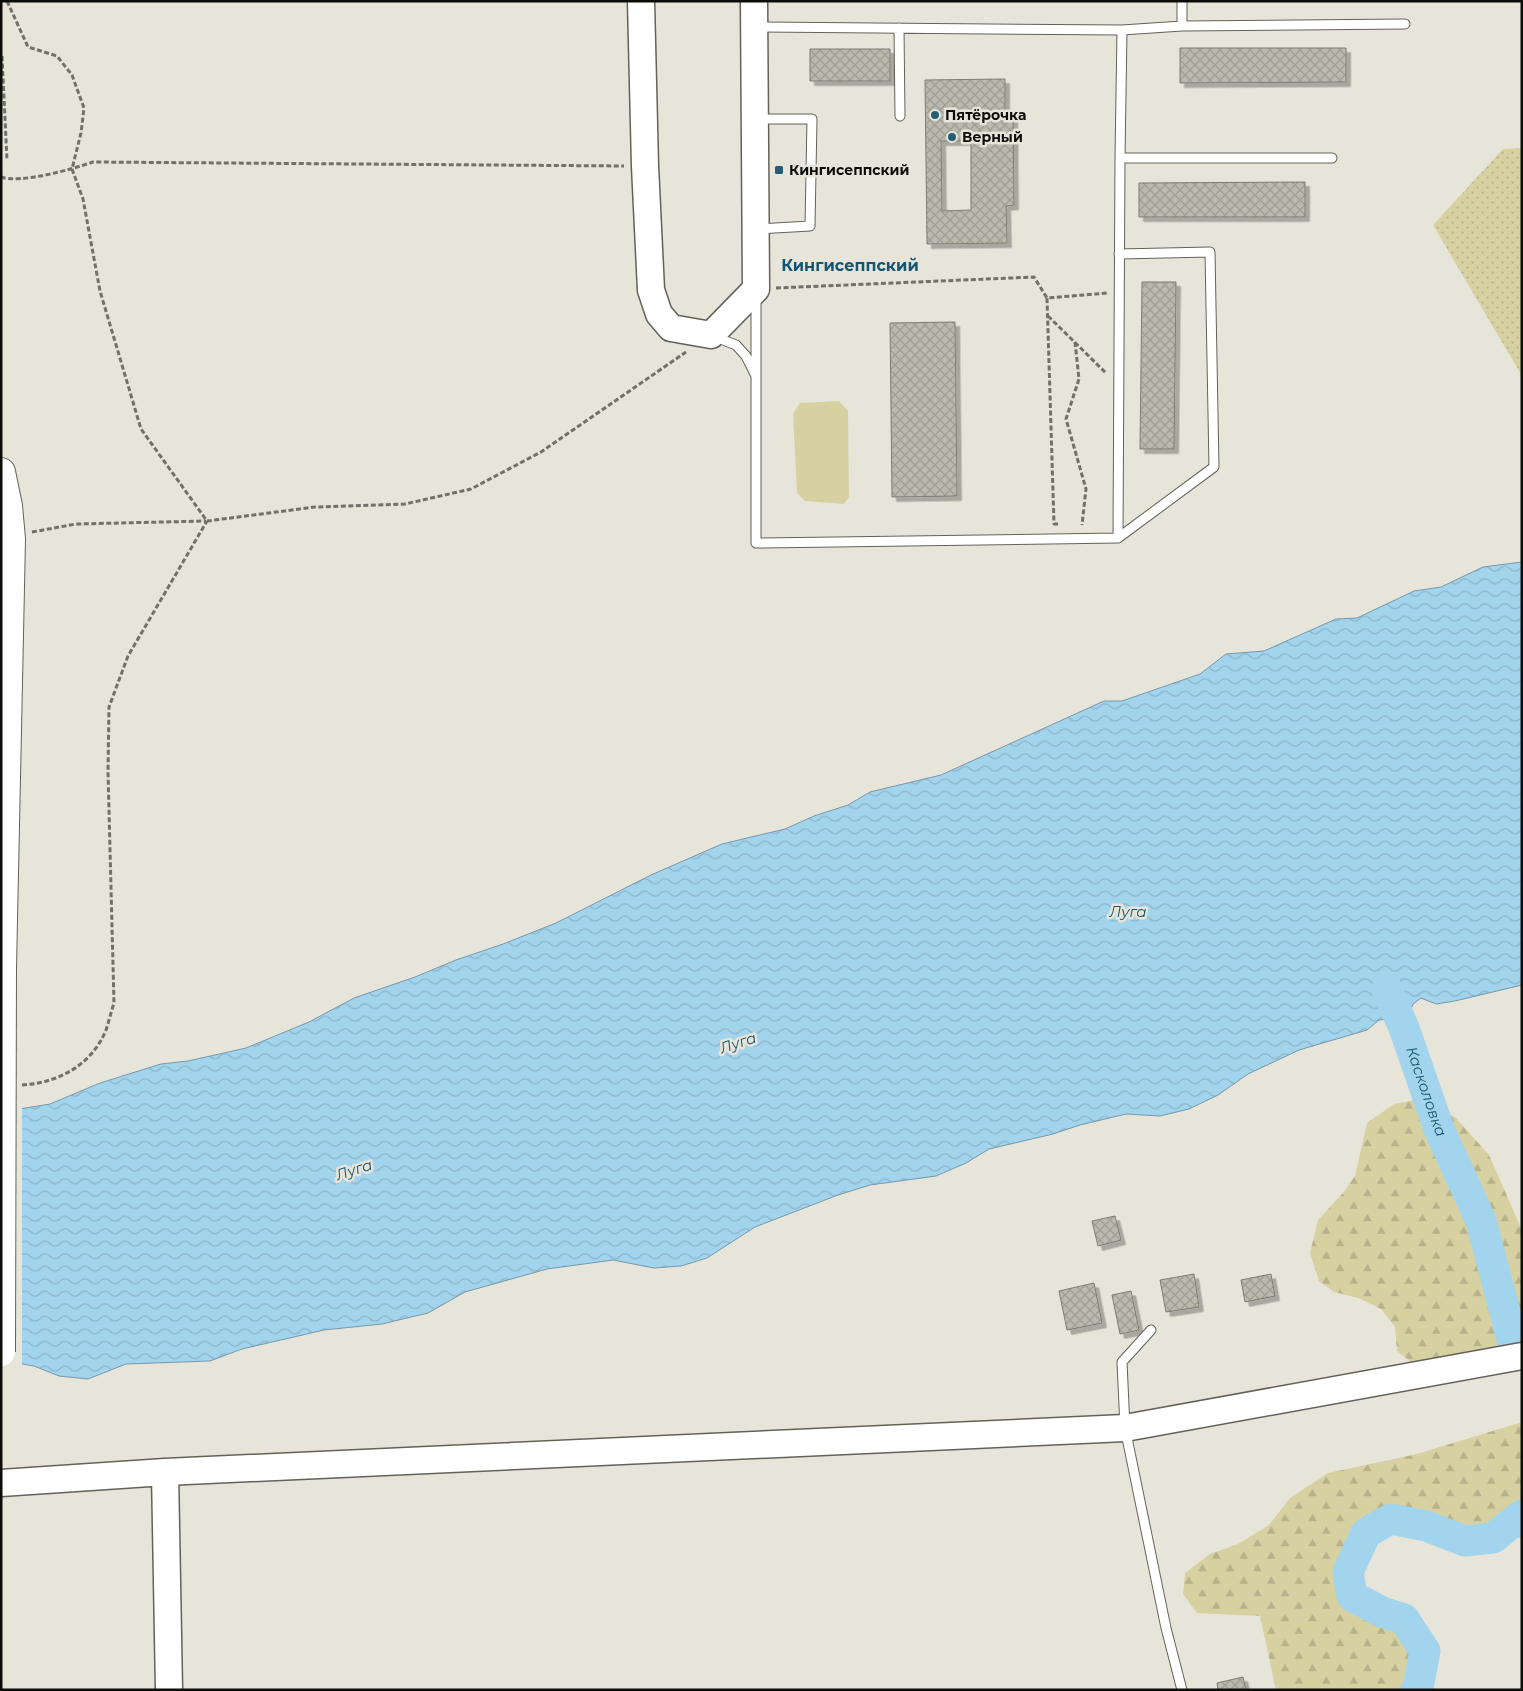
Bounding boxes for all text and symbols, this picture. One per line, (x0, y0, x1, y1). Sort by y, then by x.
place label: Пятёрочка (945, 106, 1026, 124)
marker: Пятёрочка (929, 109, 941, 121)
place label: Верный (962, 128, 1023, 146)
marker: Верный (946, 131, 958, 143)
place label: Кингисеппский (789, 161, 909, 179)
marker: Кингисеппский (773, 164, 785, 176)
district label: Кингисеппский (781, 256, 919, 275)
water label: Луга (1108, 902, 1147, 921)
water label: Луга (716, 1028, 758, 1058)
water label: Касколовка (1402, 1044, 1451, 1140)
water label: Луга (332, 1155, 374, 1185)

